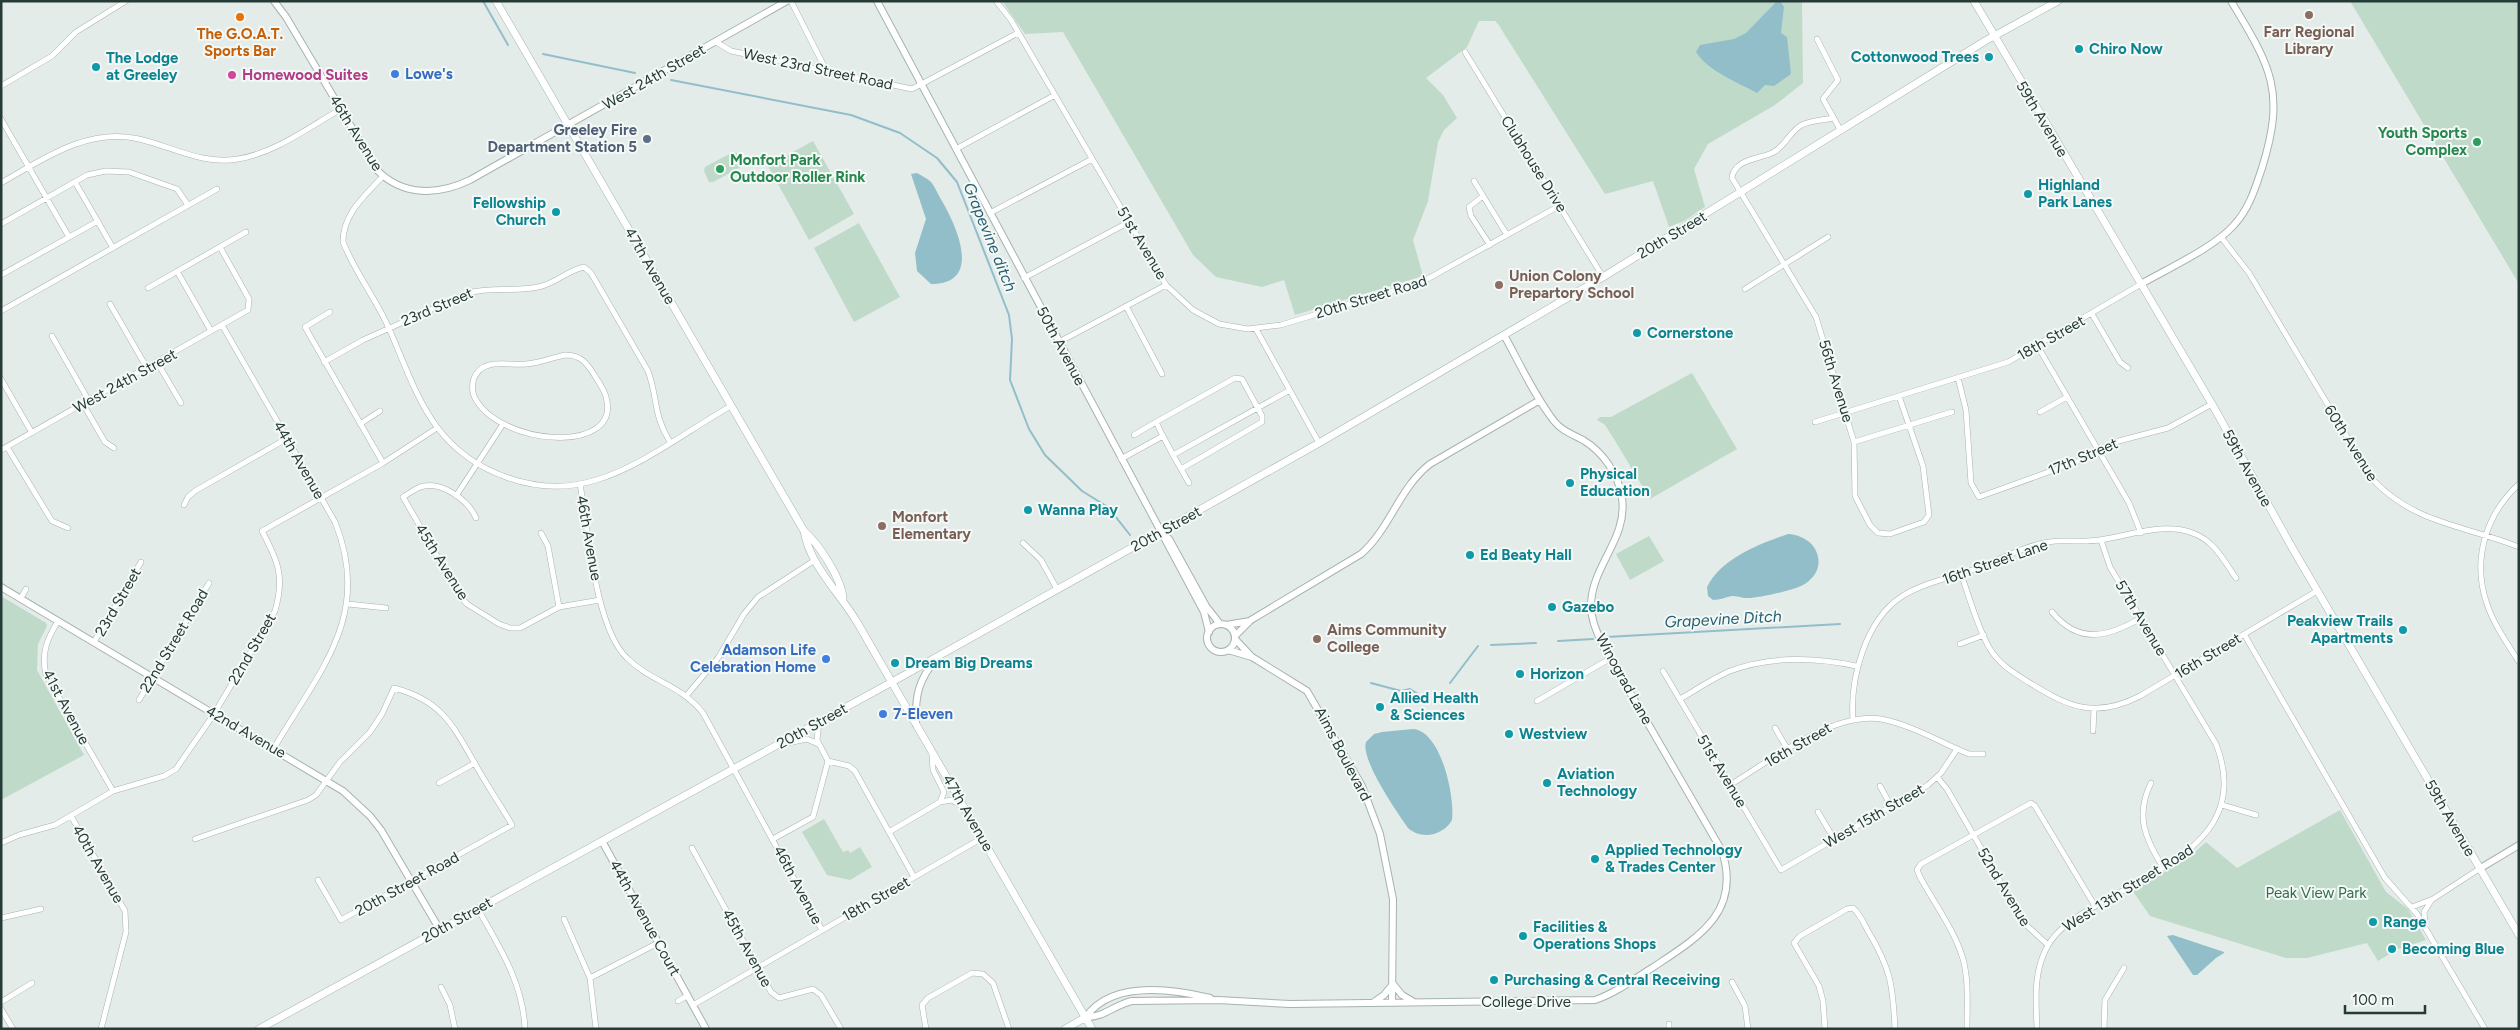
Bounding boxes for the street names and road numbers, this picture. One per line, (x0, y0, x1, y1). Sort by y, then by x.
street label: West 24th Street (599, 40, 709, 114)
street label: West 23rd Street Road (741, 44, 895, 94)
street label: 59th Avenue (2012, 78, 2072, 160)
street label: 46th Avenue (326, 92, 386, 174)
street label: Clubhouse Drive (1497, 112, 1571, 216)
street label: 51st Avenue (1113, 203, 1171, 283)
street label: 20th Street (1634, 207, 1710, 263)
street label: 47th Avenue (621, 224, 679, 308)
street label: 20th Street Road (1313, 271, 1429, 323)
street label: 23rd Street (398, 284, 476, 330)
street label: 50th Avenue (1033, 303, 1089, 389)
street label: 18th Street (2014, 311, 2088, 365)
street label: 56th Avenue (1815, 337, 1857, 425)
street label: West 24th Street (70, 345, 180, 417)
street label: 60th Avenue (2320, 402, 2382, 484)
street label: 44th Avenue (269, 418, 329, 502)
street label: 59th Avenue (2218, 426, 2276, 510)
street label: 17th Street (2045, 434, 2121, 480)
street label: 46th Avenue (573, 494, 605, 582)
street label: 20th Street (1128, 502, 1205, 556)
street label: 45th Avenue (411, 521, 473, 603)
street label: 16th Street Lane (1940, 536, 2050, 588)
street label: 23rd Street (91, 564, 145, 639)
street label: 57th Avenue (2111, 577, 2171, 659)
street label: 22nd Street Road (136, 586, 212, 696)
street label: 22nd Street (224, 610, 280, 688)
street label: 16th Street (2171, 629, 2245, 683)
street label: Winograd Lane (1592, 630, 1656, 728)
street label: 41st Avenue (39, 666, 93, 748)
street label: 20th Street (774, 699, 851, 753)
street label: 42nd Avenue (203, 702, 289, 762)
street label: Aims Boulevard (1311, 704, 1375, 804)
street label: 16th Street (1761, 718, 1835, 771)
street label: 51st Avenue (1693, 731, 1751, 811)
street label: 47th Avenue (939, 771, 997, 855)
street label: 59th Avenue (2421, 776, 2479, 860)
street label: West 15th Street (1821, 780, 1928, 852)
street label: 40th Avenue (68, 822, 128, 906)
street label: West 13th Street Road (2059, 840, 2197, 936)
street label: 46th Avenue (770, 843, 826, 927)
street label: 52nd Avenue (1973, 844, 2035, 930)
street label: 20th Street Road (352, 848, 462, 920)
street label: 44th Avenue Court (606, 857, 684, 979)
street label: 18th Street (839, 872, 913, 926)
street label: 20th Street (419, 893, 495, 947)
street label: 45th Avenue (718, 906, 776, 990)
street label: College Drive (1481, 993, 1571, 1011)

